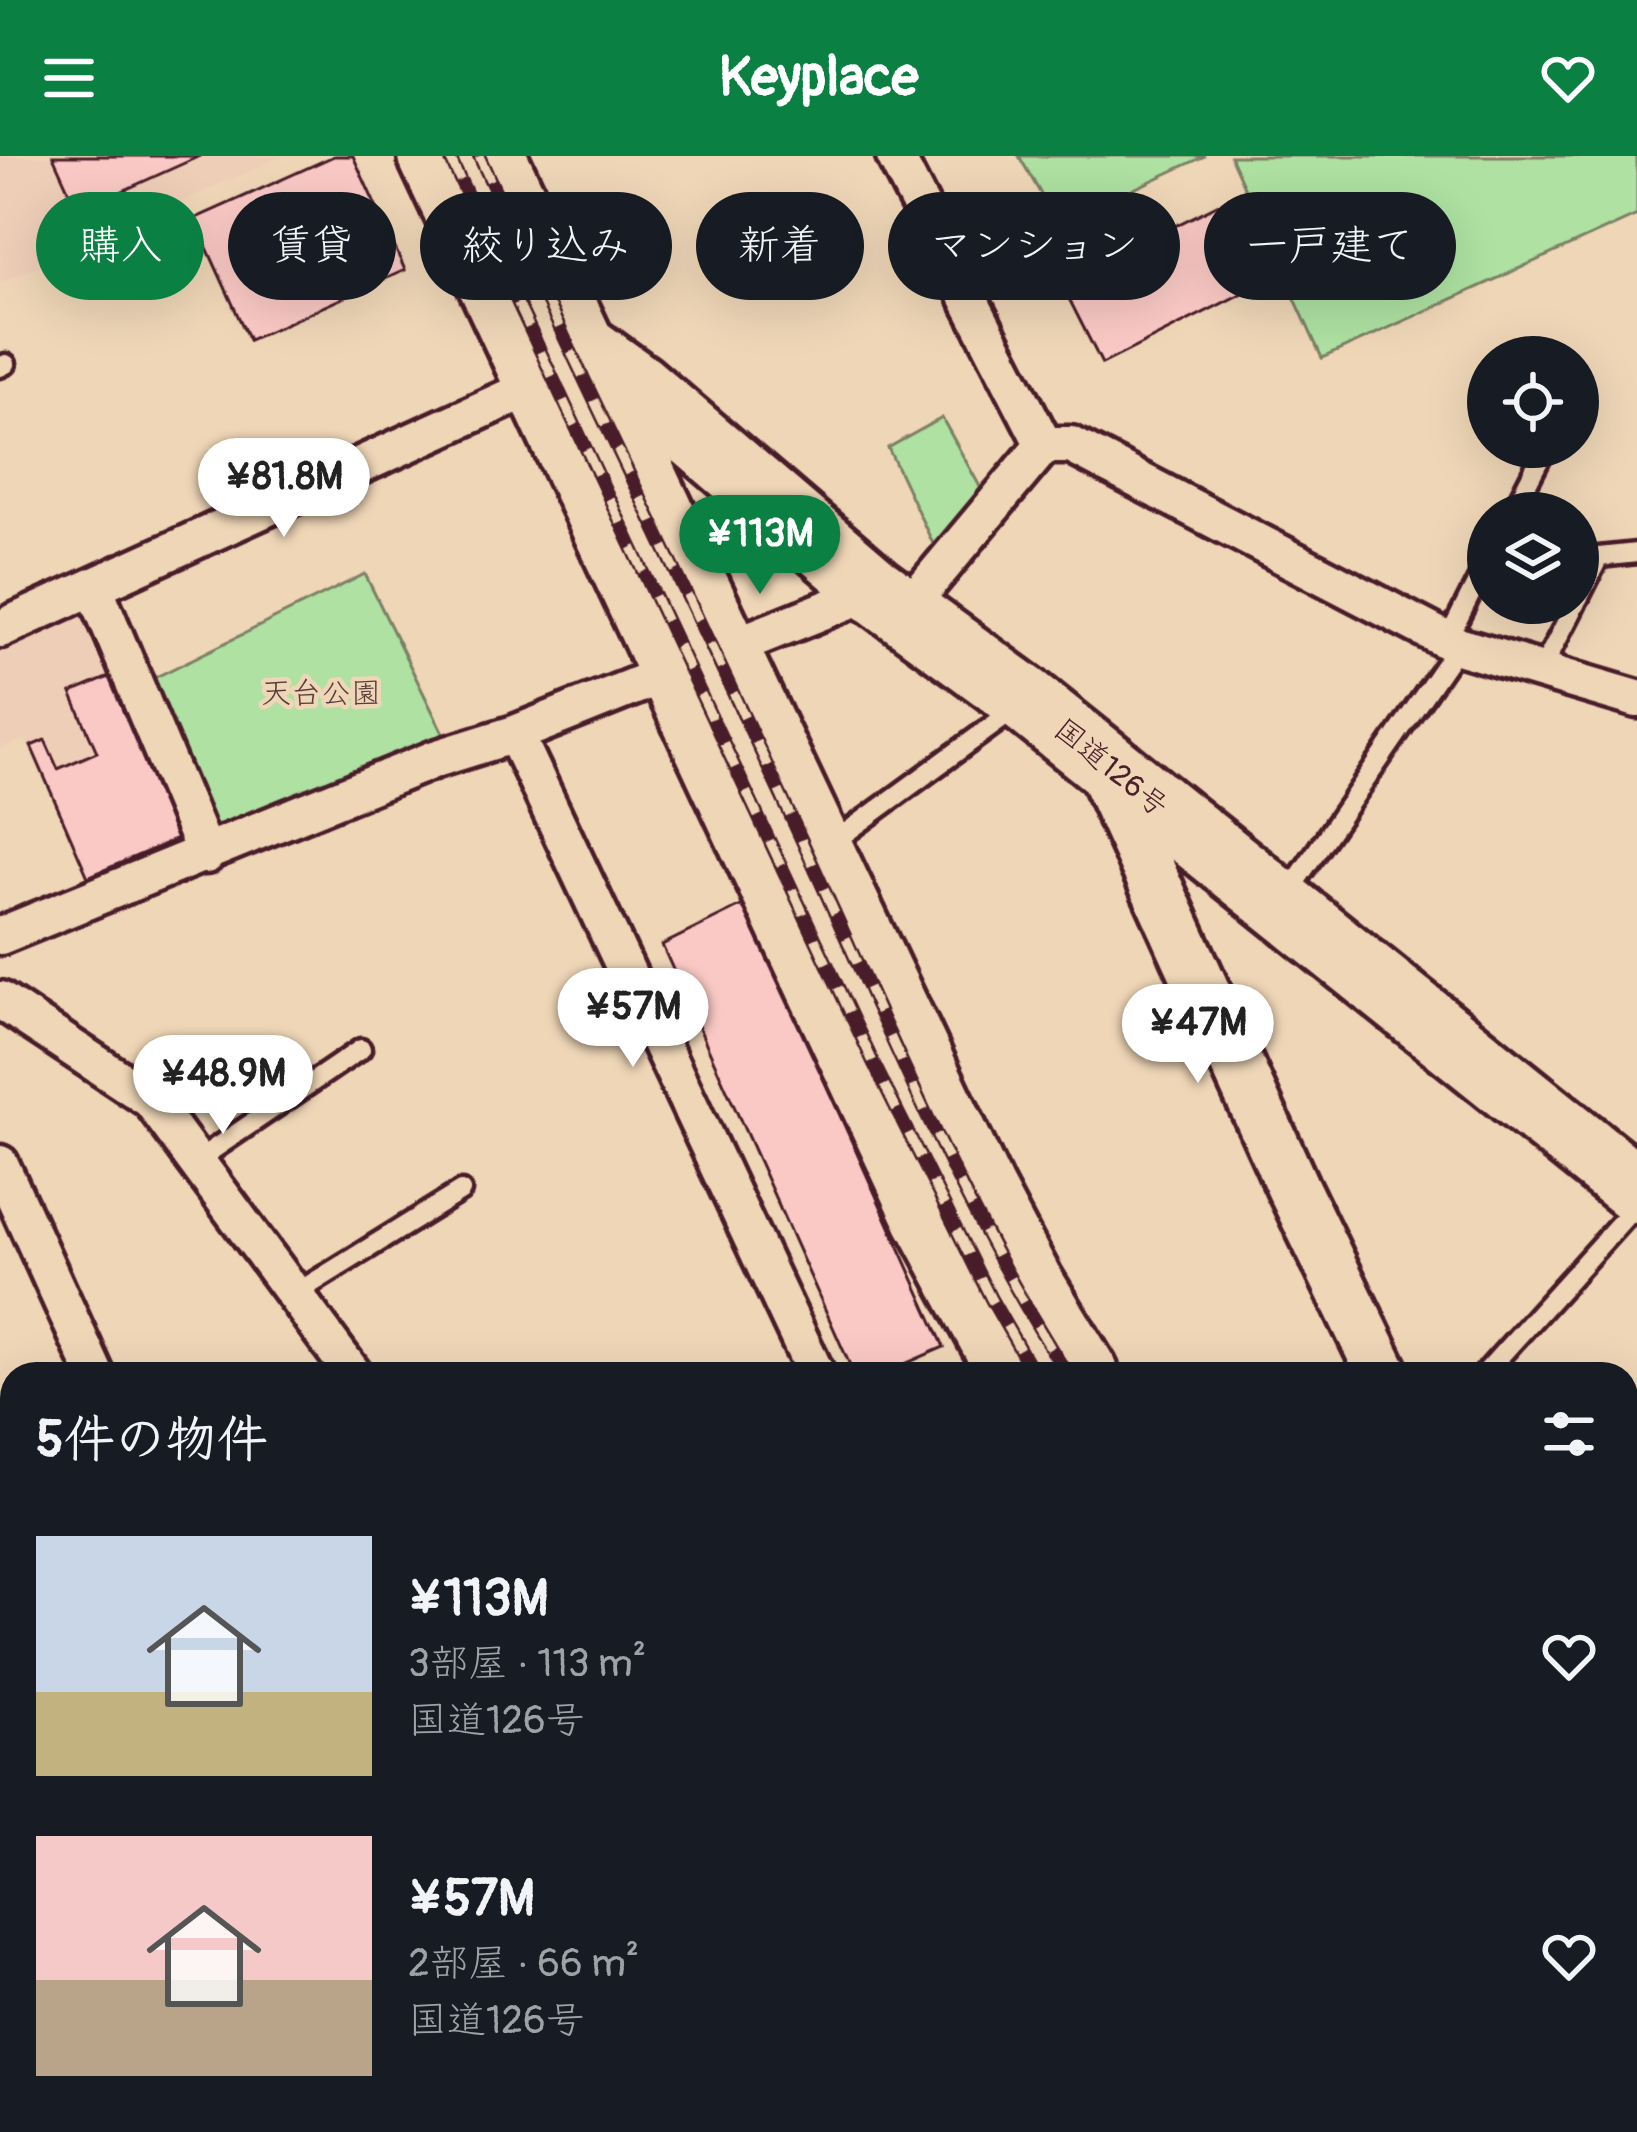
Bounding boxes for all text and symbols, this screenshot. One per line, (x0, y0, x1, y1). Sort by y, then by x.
text: Keyplace (719, 44, 918, 112)
icon: menu (36, 45, 102, 111)
icon: heart (1535, 45, 1601, 111)
chip: 購入 (36, 192, 204, 300)
chip: 賃貸 (228, 192, 396, 300)
chip: 絞り込み (420, 192, 672, 300)
chip: 新着 (696, 192, 864, 300)
chip: マンション (888, 192, 1180, 300)
chip: 一戸建て (1204, 192, 1456, 300)
map controls (1467, 336, 1599, 624)
button: locate (1467, 336, 1599, 468)
pin: ¥81.8M (186, 438, 382, 540)
text: ¥81.8M (225, 452, 343, 501)
button: layers (1467, 492, 1599, 624)
pin: ¥113M (676, 495, 844, 597)
text: ¥113M (706, 509, 814, 558)
park label: 天台公園 (261, 675, 381, 712)
street label: 国道126号 (1047, 711, 1175, 825)
pin: ¥57M (562, 968, 704, 1070)
text: ¥57M (585, 982, 681, 1031)
pin: ¥47M (1127, 984, 1269, 1086)
text: ¥47M (1149, 998, 1247, 1047)
pin: ¥48.9M (125, 1035, 321, 1137)
text: ¥48.9M (160, 1049, 286, 1098)
icon: filters (1536, 1401, 1602, 1467)
text: 5件の物件 (36, 1408, 268, 1472)
text: ¥113M (408, 1567, 548, 1631)
icon: home (132, 1584, 276, 1728)
icon: heart (1536, 1623, 1602, 1689)
text: 3部屋 · 113 m² (408, 1639, 646, 1688)
text: 国道126号 (408, 1696, 585, 1745)
text: ¥57M (408, 1867, 535, 1931)
icon: home (132, 1884, 276, 2028)
icon: heart (1536, 1923, 1602, 1989)
text: 2部屋 · 66 m² (408, 1939, 639, 1988)
text: 国道126号 (408, 1996, 585, 2045)

